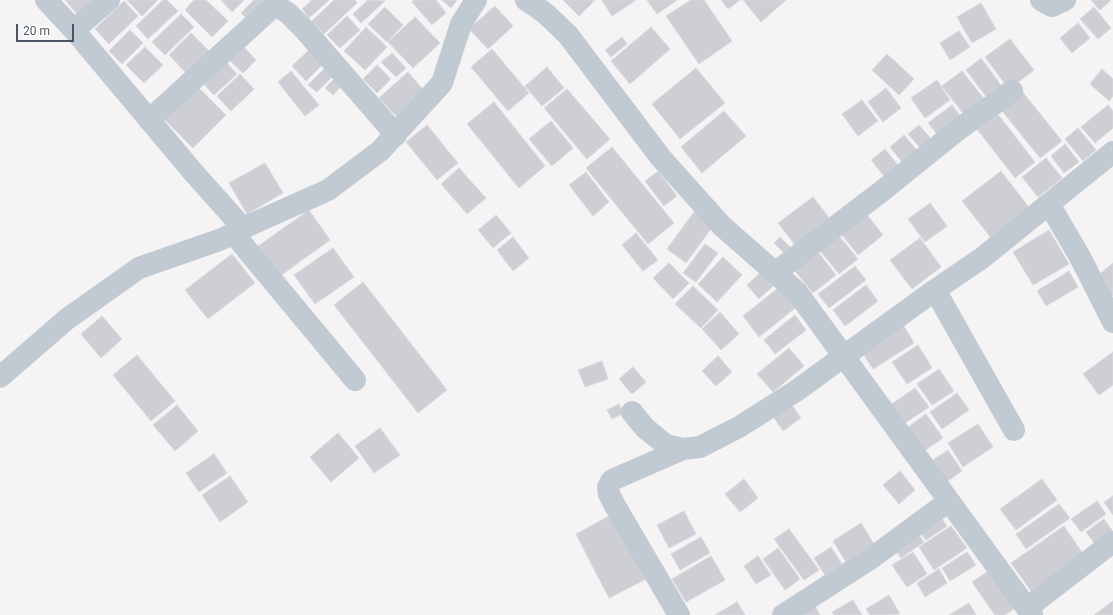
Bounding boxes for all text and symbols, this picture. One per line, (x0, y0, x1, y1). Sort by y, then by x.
scale bar (18, 16, 76, 42)
text: 20 m (23, 24, 50, 38)

